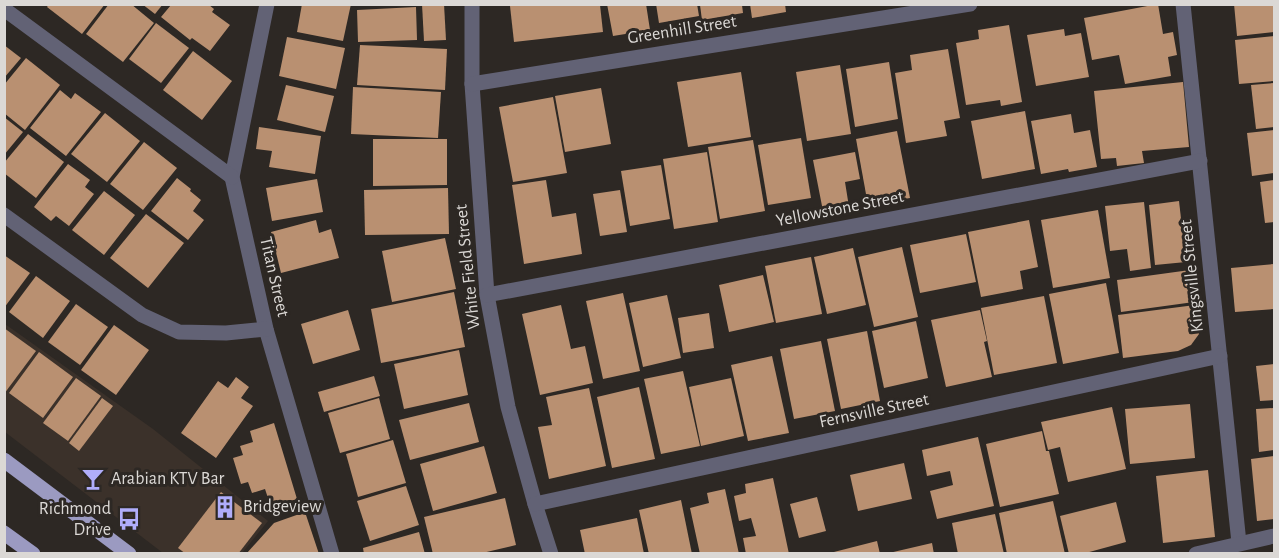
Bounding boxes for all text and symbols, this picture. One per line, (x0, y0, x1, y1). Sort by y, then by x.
street label: Greenhill Street (626, 12, 738, 47)
street label: Yellowstone Street (774, 188, 906, 230)
street label: White Field Street (452, 203, 484, 331)
street label: Kingsville Street (1177, 218, 1207, 333)
street label: Titan Street (256, 235, 292, 319)
street label: Fernsville Street (817, 391, 931, 431)
bar icon: Arabian KTV Bar (80, 466, 106, 492)
place label: Arabian KTV Bar (111, 470, 225, 488)
building icon: Bridgeview (212, 494, 238, 520)
place label: Bridgeview (243, 498, 321, 516)
place label: Richmond Drive (39, 500, 111, 539)
bus stop icon: Richmond Drive (116, 506, 142, 532)

